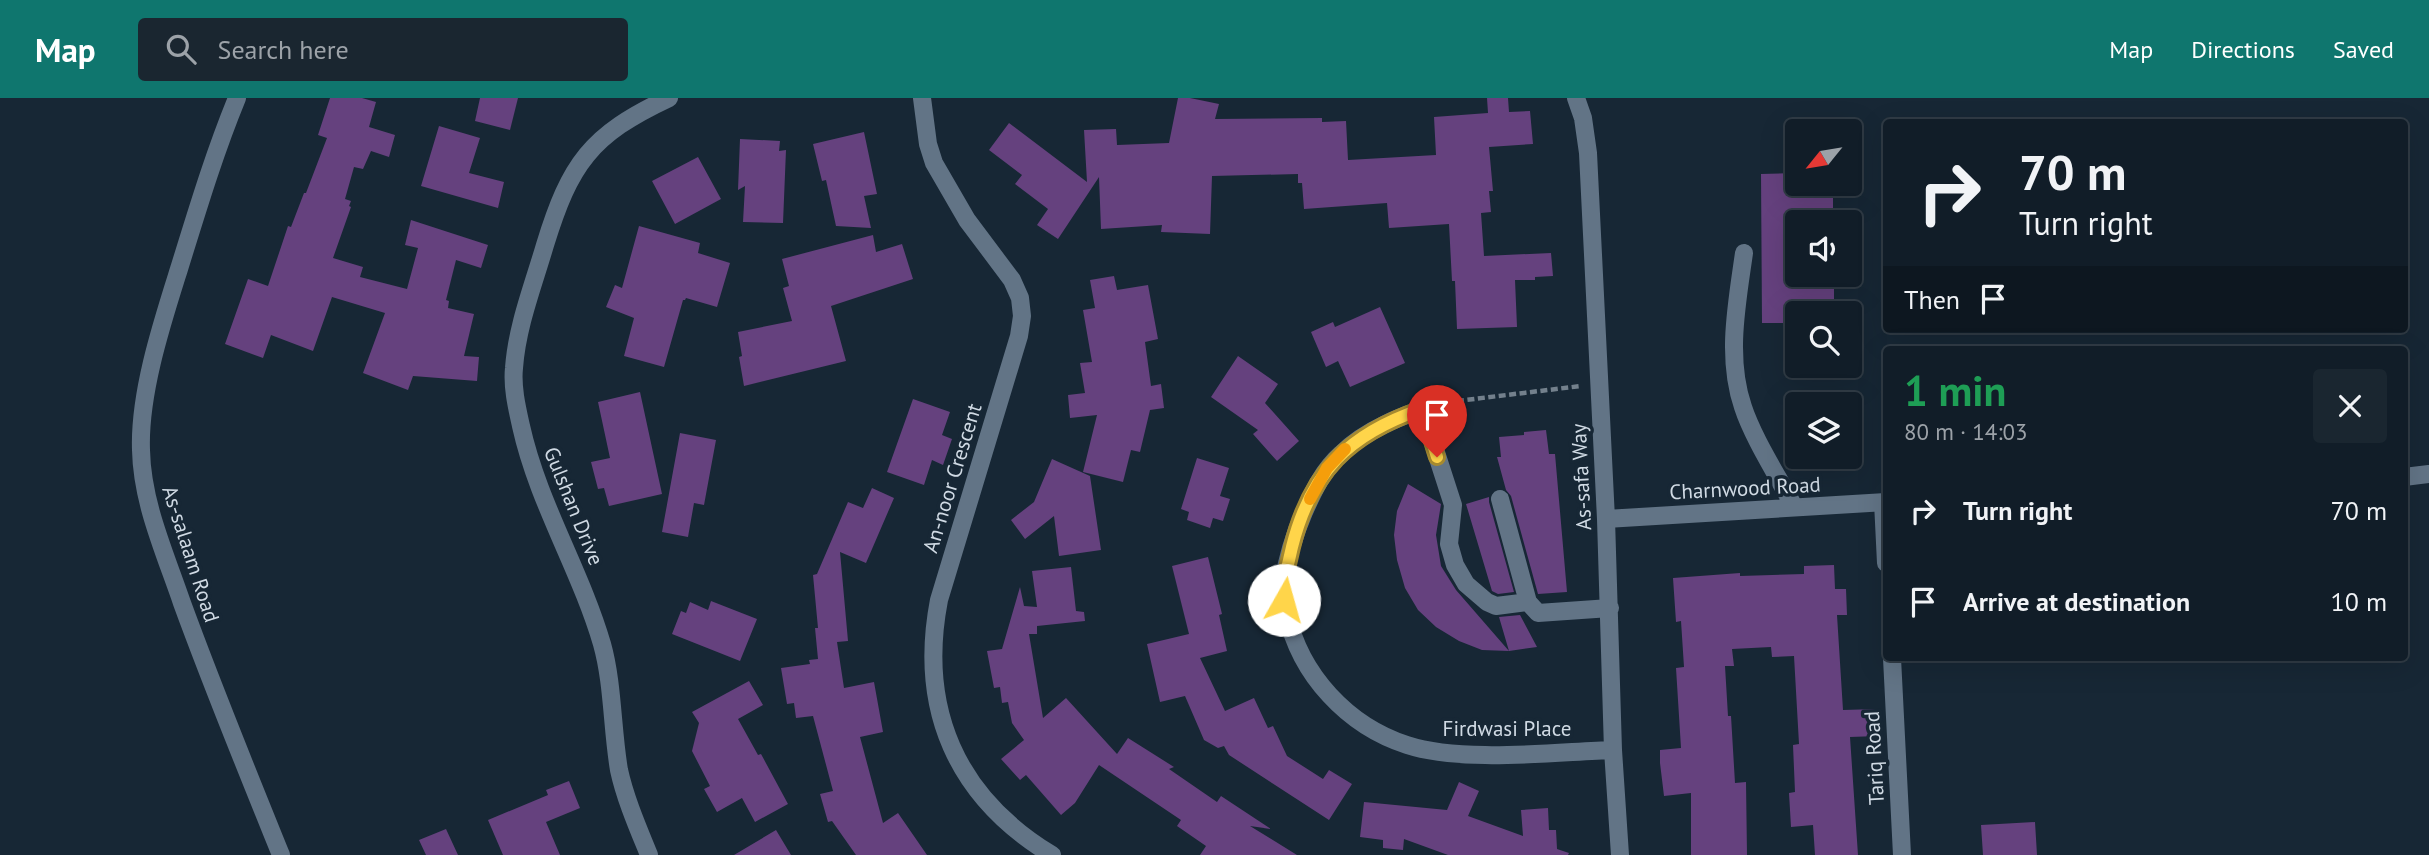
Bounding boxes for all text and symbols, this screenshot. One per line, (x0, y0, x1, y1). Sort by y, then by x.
search box (138, 18, 628, 81)
text: Map (35, 28, 96, 71)
icon: search (162, 30, 200, 68)
text: Search here (218, 33, 349, 66)
text: Map (2109, 34, 2153, 65)
text: Directions (2191, 34, 2295, 65)
text: Saved (2333, 34, 2394, 65)
north arrow (1785, 119, 1862, 196)
map controls (1785, 119, 1862, 469)
text: 70 m (2019, 140, 2126, 204)
icon: right (1904, 147, 1995, 238)
text: Turn right (2019, 202, 2153, 244)
button: sound (1785, 210, 1862, 287)
icon: arrive (1974, 280, 2012, 318)
text: Then (1904, 283, 1960, 316)
button: search (1785, 301, 1862, 378)
text: 1 min (1904, 363, 2006, 418)
button: close (2313, 369, 2387, 443)
pin (1407, 385, 1467, 457)
button: layers (1785, 392, 1862, 469)
icon: arrive (1418, 396, 1456, 434)
street label: An-noor Crescent (916, 400, 988, 556)
text: 80 m · 14:03 (1904, 417, 2028, 446)
street label: As-safa Way (1565, 423, 1597, 531)
street label: Gulshan Drive (538, 443, 610, 569)
street label: Charnwood Road (1669, 471, 1821, 505)
street label: As-salaam Road (156, 482, 226, 626)
icon: right (1904, 492, 1942, 530)
text: Turn right (1963, 494, 2072, 527)
text: 70 m (2331, 494, 2387, 527)
position arrow (1247, 563, 1321, 637)
icon: arrive (1904, 583, 1942, 621)
text: Arrive at destination (1963, 585, 2190, 618)
text: 10 m (2331, 585, 2387, 618)
street label: Tariq Road (1858, 710, 1890, 806)
street label: Firdwasi Place (1443, 715, 1571, 742)

